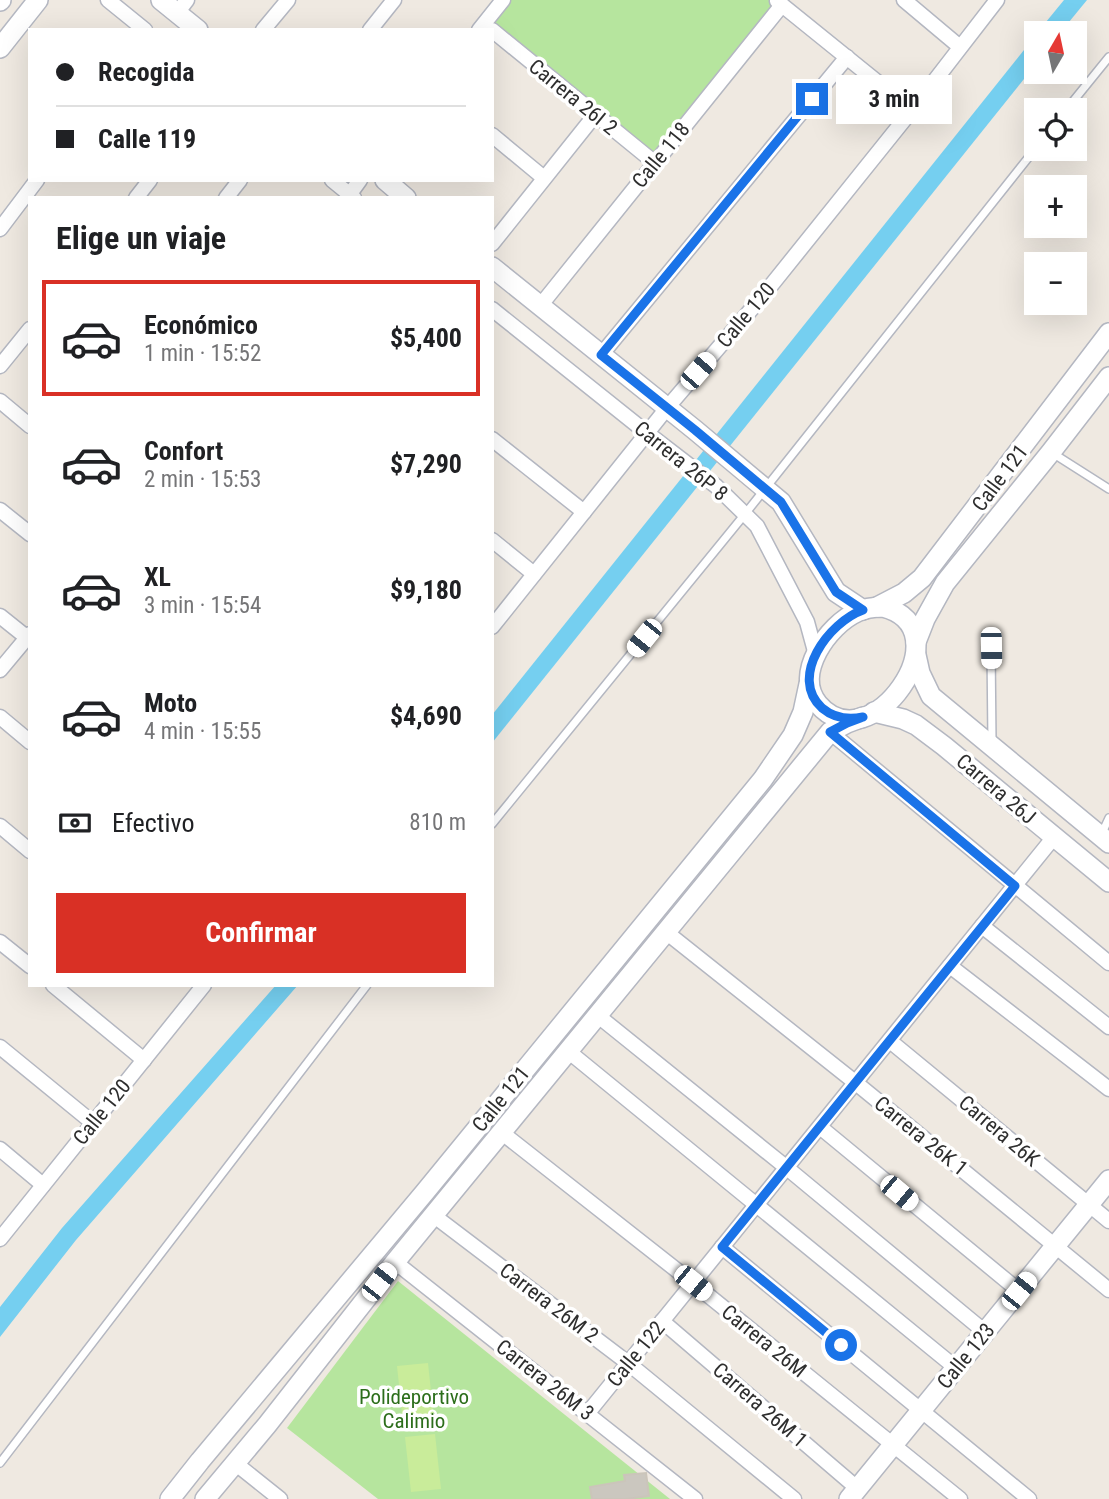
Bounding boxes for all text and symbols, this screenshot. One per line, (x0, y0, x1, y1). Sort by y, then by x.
north arrow (1024, 21, 1087, 84)
map controls (1024, 21, 1087, 315)
street label: Carrera 26I 2 (524, 54, 622, 140)
text: Recogida (98, 57, 195, 87)
callout: 3 min (836, 74, 952, 124)
route end (796, 83, 828, 115)
text: 3 min (868, 86, 920, 113)
button: locate (1024, 98, 1087, 161)
street label: Calle 118 (627, 117, 695, 193)
text: Calle 119 (98, 124, 196, 154)
button: + (1024, 175, 1087, 238)
text: Elige un viaje (56, 219, 226, 257)
button: − (1024, 252, 1087, 315)
street label: Calle 120 (712, 278, 780, 352)
icon: car (60, 307, 123, 370)
text: Económico (144, 310, 258, 340)
text: $5,400 (390, 323, 462, 353)
text: 1 min · 15:52 (144, 340, 261, 367)
car (677, 348, 720, 394)
street label: Carrera 26P 8 (630, 416, 732, 506)
icon: car (60, 433, 123, 496)
text: Confort (144, 436, 223, 466)
street label: Calle 121 (967, 440, 1033, 516)
text: $7,290 (390, 449, 462, 479)
text: 2 min · 15:53 (144, 466, 261, 493)
icon: car (60, 559, 123, 622)
text: XL (144, 562, 171, 592)
text: $9,180 (390, 575, 462, 605)
text: 3 min · 15:54 (144, 592, 261, 619)
car (623, 615, 666, 661)
car (981, 627, 1002, 669)
icon: car (60, 685, 123, 748)
text: Moto (144, 688, 197, 718)
text: $4,690 (390, 701, 462, 731)
text: 4 min · 15:55 (144, 718, 261, 745)
street label: Carrera 26J (951, 749, 1041, 829)
icon: cash (56, 804, 94, 842)
text: Efectivo (112, 808, 194, 838)
text: 810 m (409, 809, 466, 836)
button: Confirmar (56, 893, 466, 973)
street label: Calle 121 (467, 1061, 535, 1137)
street label: Calle 120 (68, 1074, 136, 1150)
street label: Carrera 26K (954, 1090, 1044, 1172)
street label: Carrera 26K 1 (870, 1091, 972, 1181)
car (877, 1171, 922, 1215)
street label: Carrera 26M 2 (495, 1258, 603, 1348)
car (358, 1259, 401, 1305)
car (671, 1262, 716, 1304)
car (998, 1268, 1041, 1314)
street label: Carrera 26M (717, 1300, 811, 1382)
street label: Calle 122 (602, 1316, 670, 1392)
street label: Calle 123 (932, 1318, 1000, 1394)
route start (825, 1329, 857, 1361)
street label: Carrera 26M 3 (491, 1335, 599, 1425)
street label: Carrera 26M 1 (708, 1358, 812, 1452)
park label: Polideportivo Calimio (359, 1385, 469, 1433)

